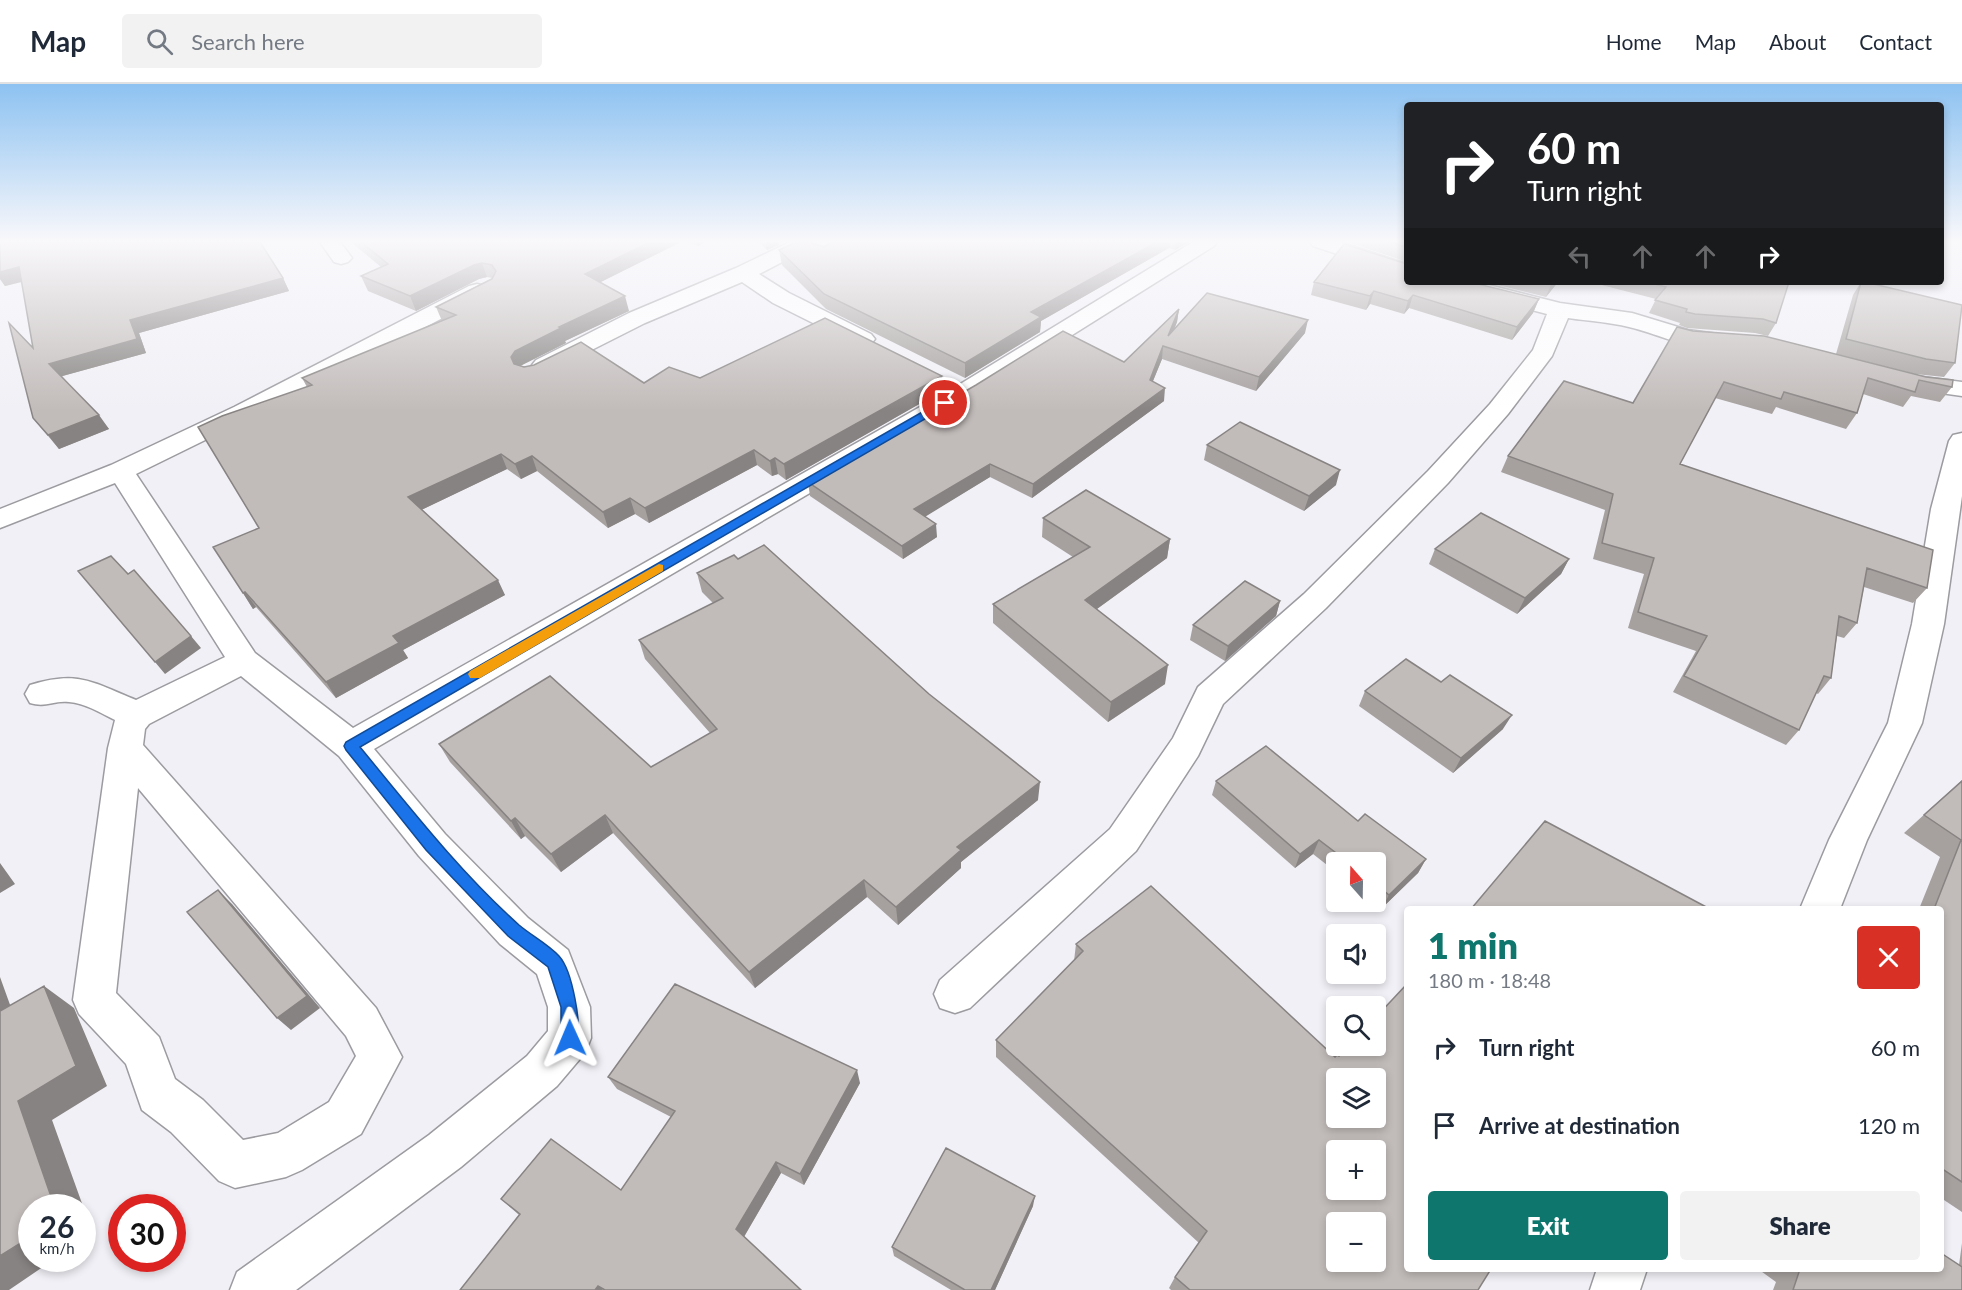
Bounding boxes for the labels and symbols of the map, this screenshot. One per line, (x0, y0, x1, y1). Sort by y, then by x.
pin (919, 377, 970, 428)
north arrow (1326, 852, 1386, 912)
position arrow (538, 1006, 602, 1070)
speed limit sign: 30 (108, 1194, 186, 1272)

